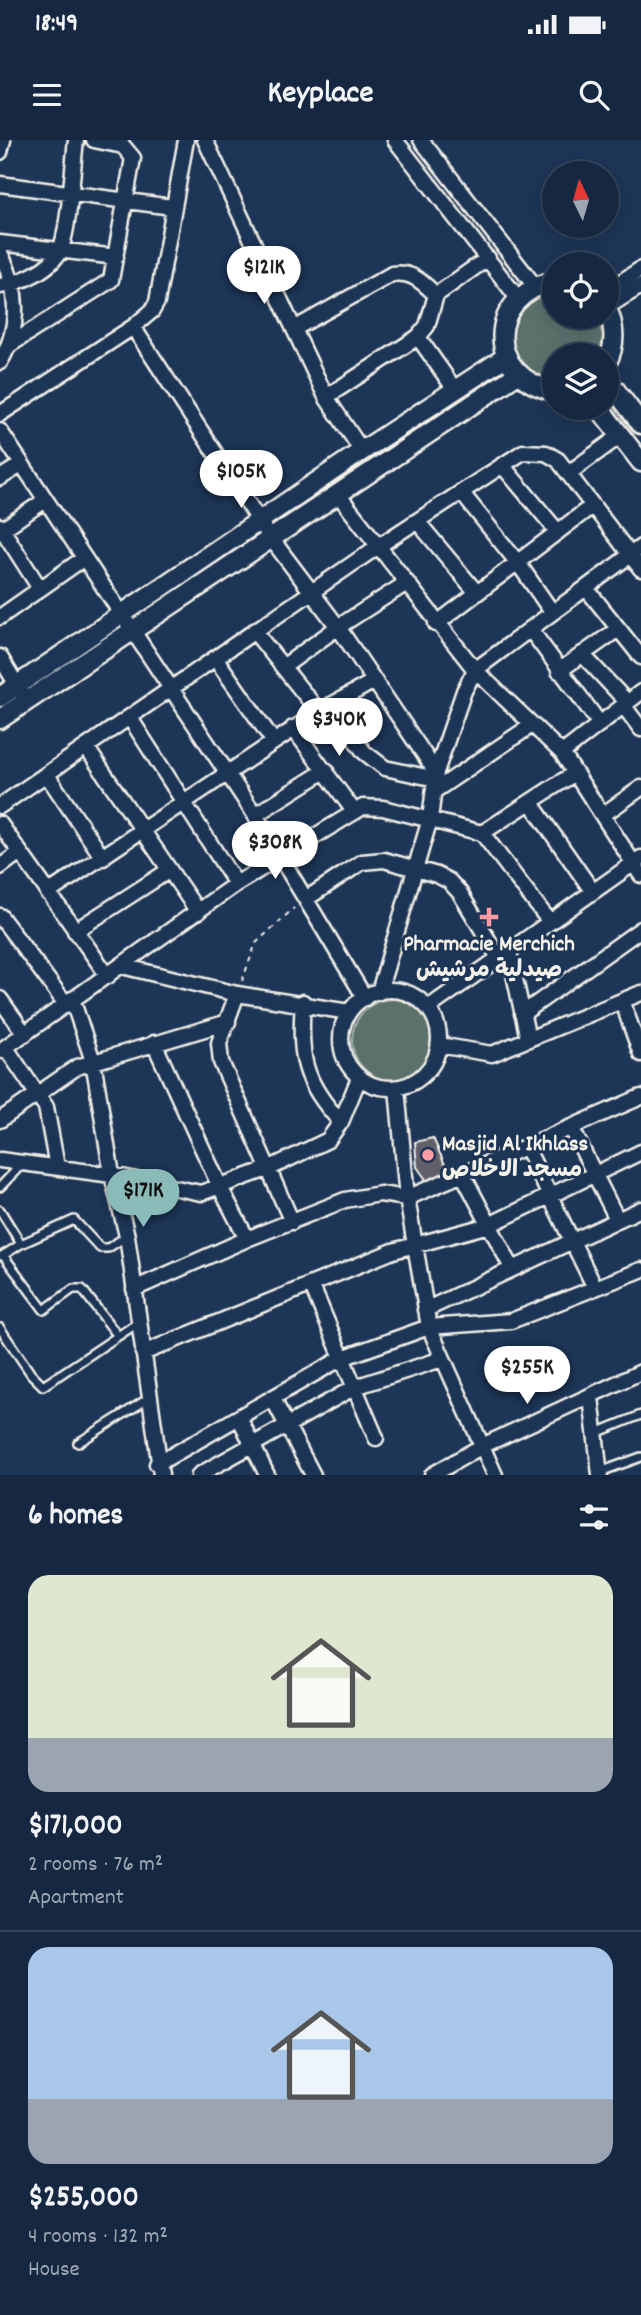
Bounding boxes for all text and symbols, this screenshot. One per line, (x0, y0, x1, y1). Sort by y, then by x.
text: 18:49 (35, 6, 78, 43)
text: Keyplace (267, 72, 374, 118)
icon: menu (28, 76, 66, 114)
icon: search (575, 76, 613, 114)
north arrow (542, 161, 620, 238)
map controls (542, 161, 619, 420)
pin: $121K (215, 246, 313, 306)
text: $121K (243, 252, 285, 285)
button: locate (542, 252, 619, 329)
button: layers (542, 343, 619, 420)
pin: $105K (192, 450, 290, 510)
text: $105K (216, 456, 266, 489)
pin: $340K (290, 698, 388, 758)
text: $340K (312, 704, 366, 737)
pin: $308K (226, 822, 324, 881)
text: $308K (248, 827, 302, 860)
marker: Pharmacie Merchich صيدلية مرشيش (481, 909, 497, 925)
place label: Pharmacie Merchich صيدلية مرشيش (403, 929, 575, 988)
place label: Masjid Al Ikhlass مسجد الاخلاص (442, 1129, 589, 1188)
marker: Masjid Al Ikhlass مسجد الاخلاص (420, 1147, 436, 1163)
pin: $171K (94, 1170, 192, 1229)
text: $171K (122, 1175, 164, 1208)
pin: $255K (478, 1346, 576, 1406)
text: $255K (500, 1352, 554, 1385)
text: 6 homes (28, 1496, 123, 1539)
icon: filters (575, 1498, 613, 1536)
icon: home (258, 1620, 384, 1746)
text: $171,000 (28, 1806, 123, 1849)
text: 2 rooms · 76 m² (28, 1849, 163, 1882)
text: Apartment (28, 1882, 124, 1915)
icon: home (258, 1992, 384, 2118)
text: $255,000 (28, 2178, 139, 2221)
text: 4 rooms · 132 m² (28, 2221, 168, 2254)
text: House (28, 2254, 80, 2287)

